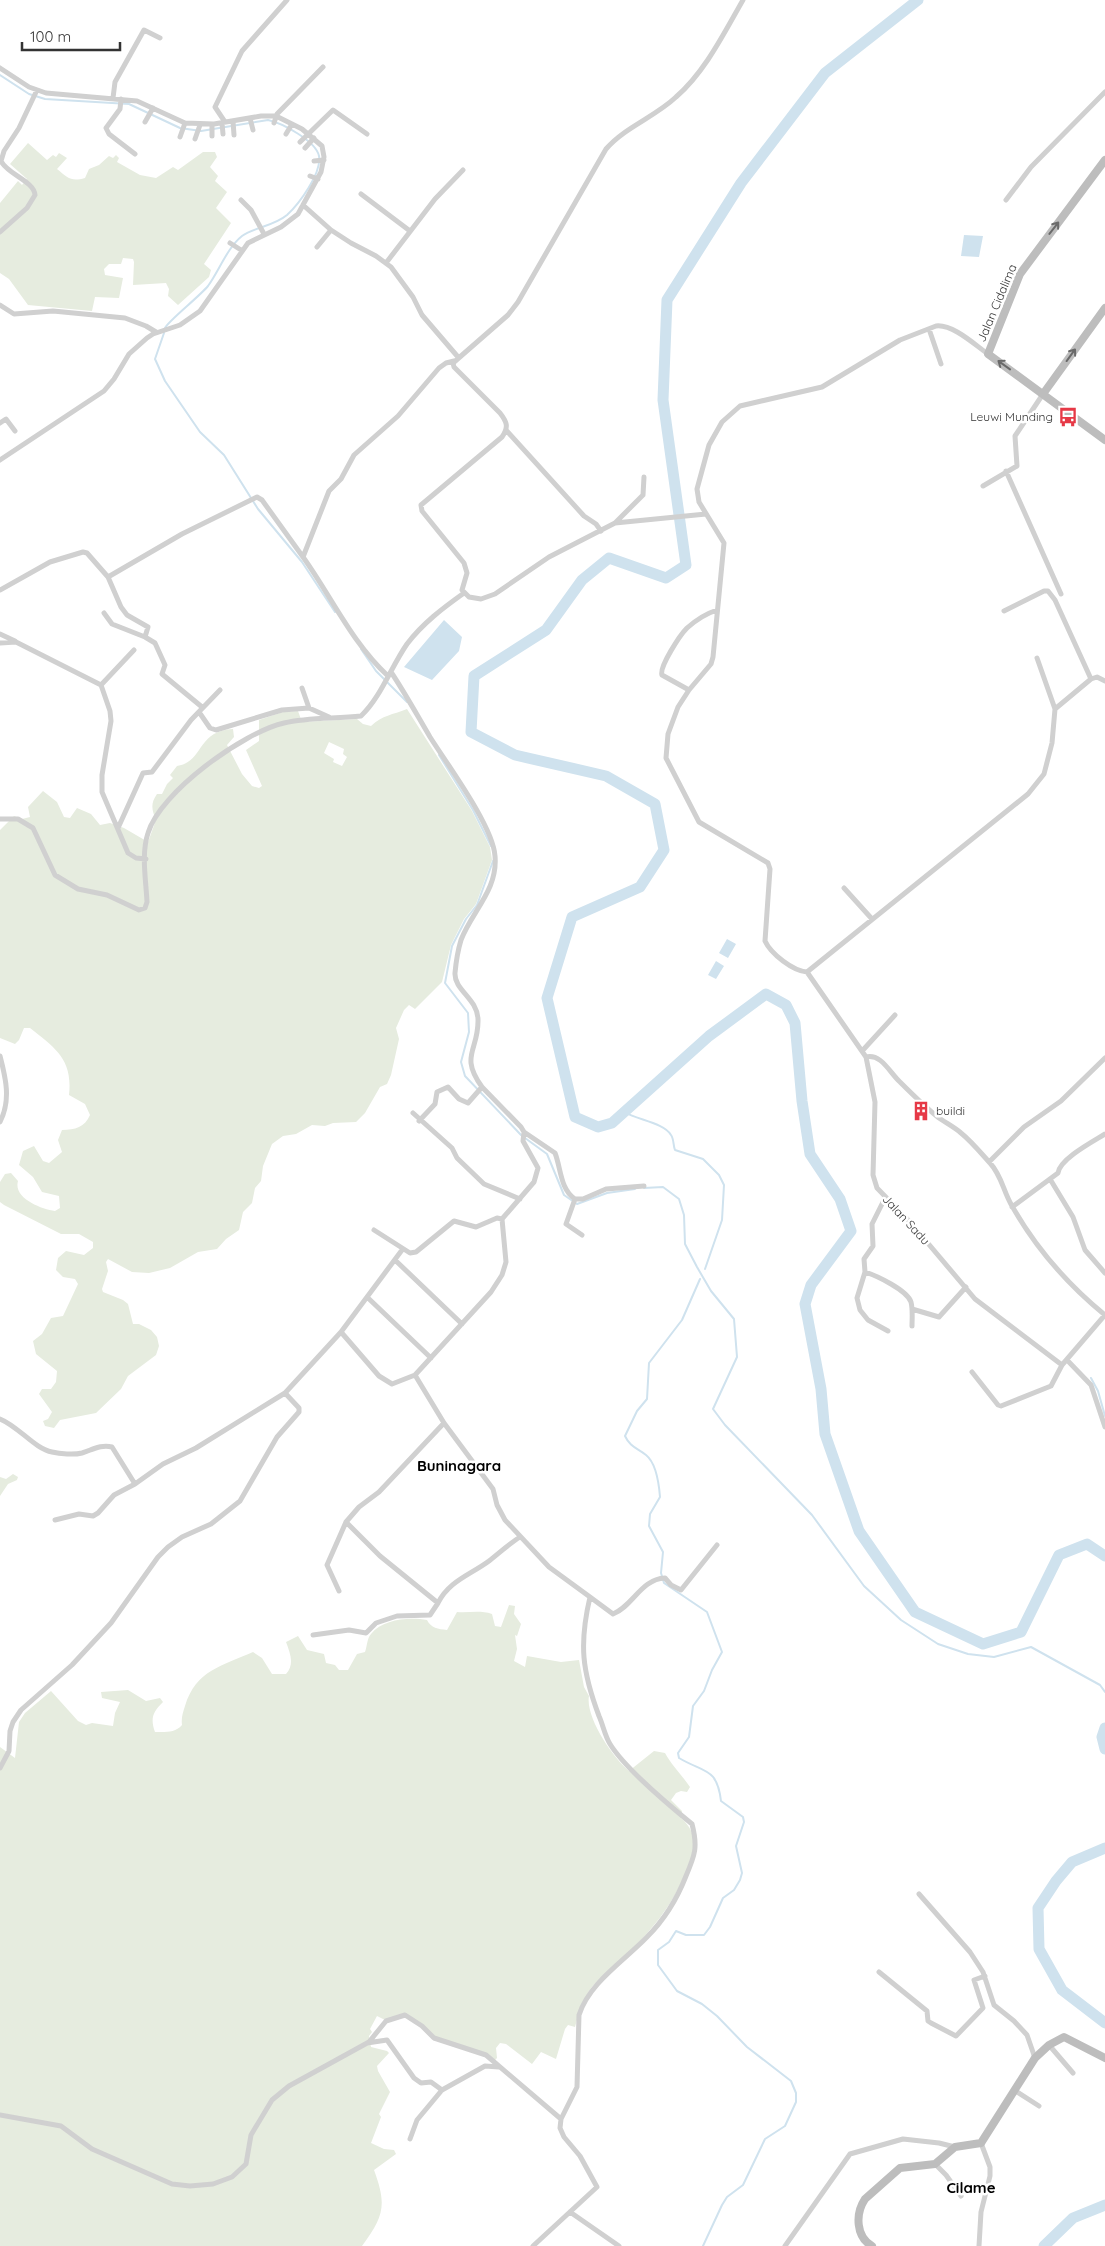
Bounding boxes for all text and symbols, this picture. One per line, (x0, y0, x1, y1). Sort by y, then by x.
scale bar (22, 20, 120, 52)
text: 100 m (30, 27, 71, 46)
one-way arrow (1048, 222, 1059, 235)
street label: Jalan Cidalima (973, 262, 1020, 344)
one-way arrow (1066, 348, 1077, 362)
one-way arrow (997, 360, 1011, 370)
bus stop icon: Leuwi Munding (1057, 406, 1079, 428)
place label: Leuwi Munding (970, 409, 1053, 424)
building icon: buildi (910, 1100, 932, 1122)
place label: buildi (936, 1103, 965, 1118)
street label: Jalan Sadu (879, 1192, 933, 1248)
district label: Buninagara (417, 1456, 501, 1475)
district label: Cilame (946, 2178, 996, 2197)

